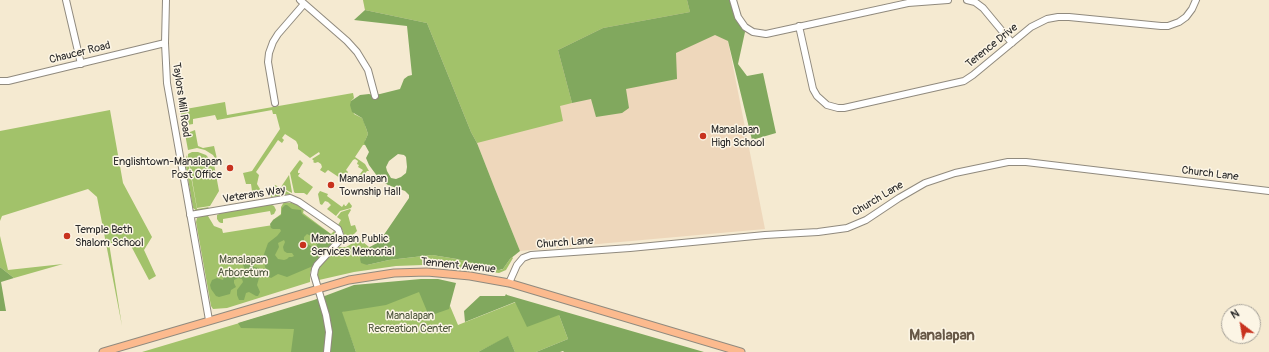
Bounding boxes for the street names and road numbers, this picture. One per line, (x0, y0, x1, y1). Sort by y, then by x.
street label: Terence Drive (963, 21, 1021, 71)
street label: Chaucer Road (48, 39, 112, 67)
street label: Taylors Mill Road (169, 62, 193, 138)
street label: Church Lane (1181, 164, 1239, 184)
street label: Church Lane (850, 179, 906, 219)
street label: Veterans Way (222, 184, 286, 206)
street label: Church Lane (536, 234, 594, 252)
street label: Tennent Avenue (420, 256, 496, 276)

